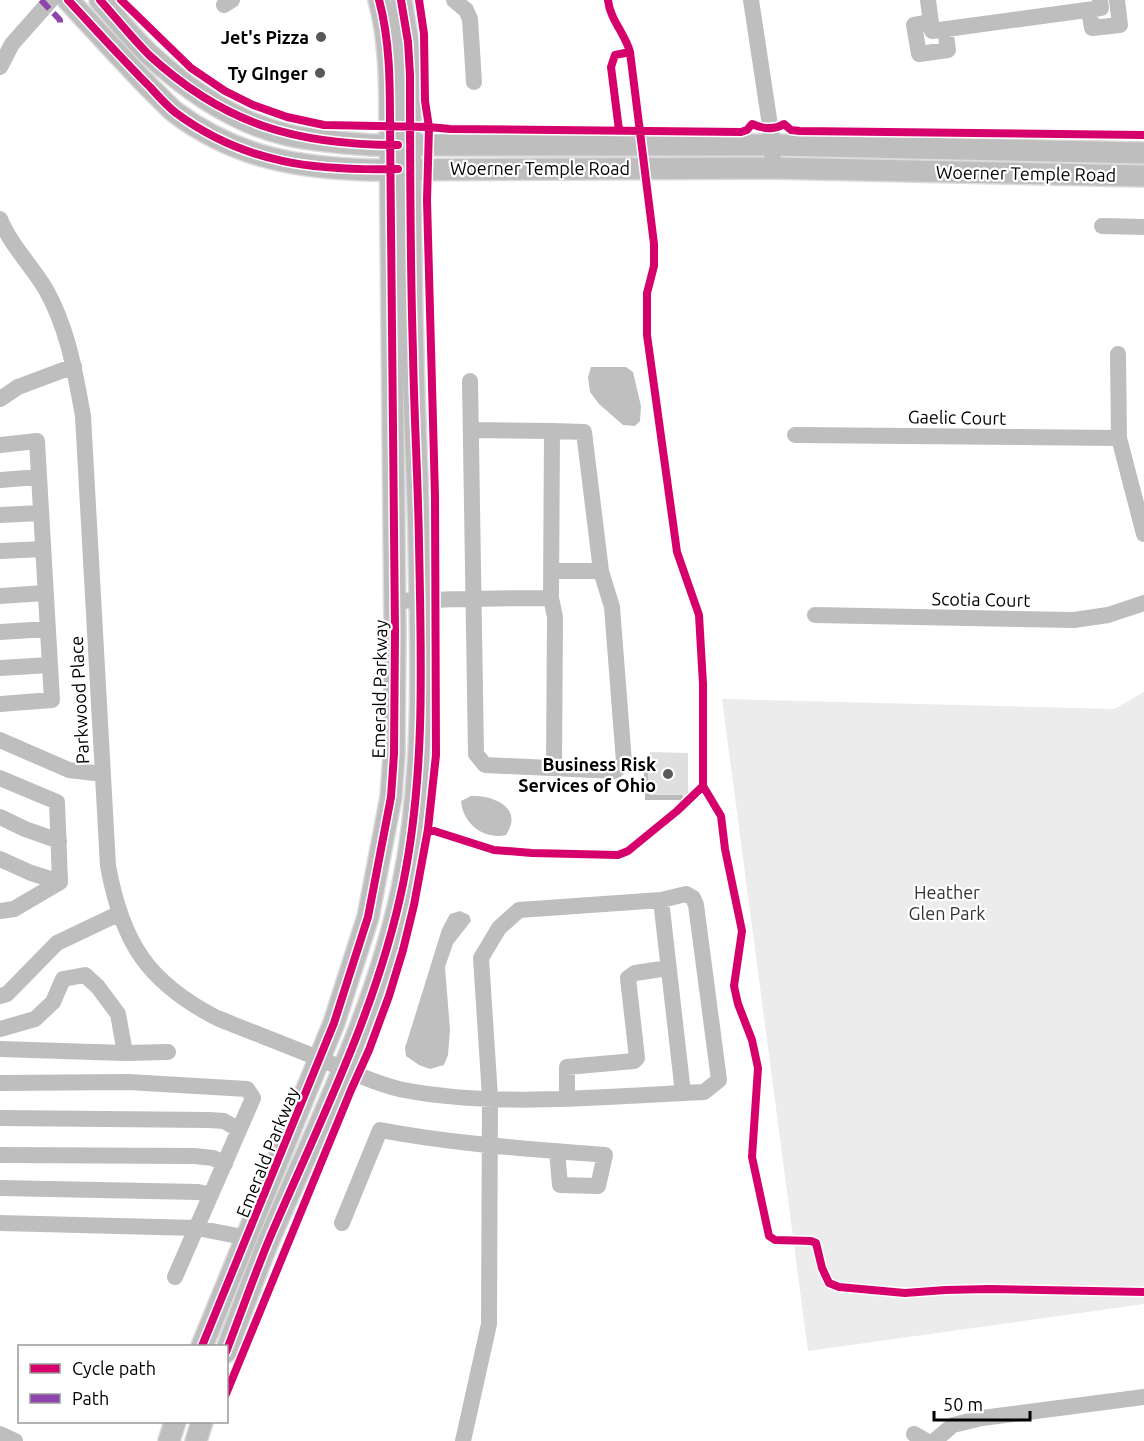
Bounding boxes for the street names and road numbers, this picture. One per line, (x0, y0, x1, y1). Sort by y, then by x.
street label: Woerner Temple Road (450, 158, 630, 178)
street label: Woerner Temple Road (936, 161, 1116, 185)
street label: Gaelic Court (908, 406, 1006, 428)
street label: Scotia Court (931, 588, 1031, 610)
street label: Emerald Parkway (368, 619, 390, 758)
street label: Parkwood Place (66, 635, 92, 765)
street label: Emerald Parkway (232, 1084, 302, 1220)

